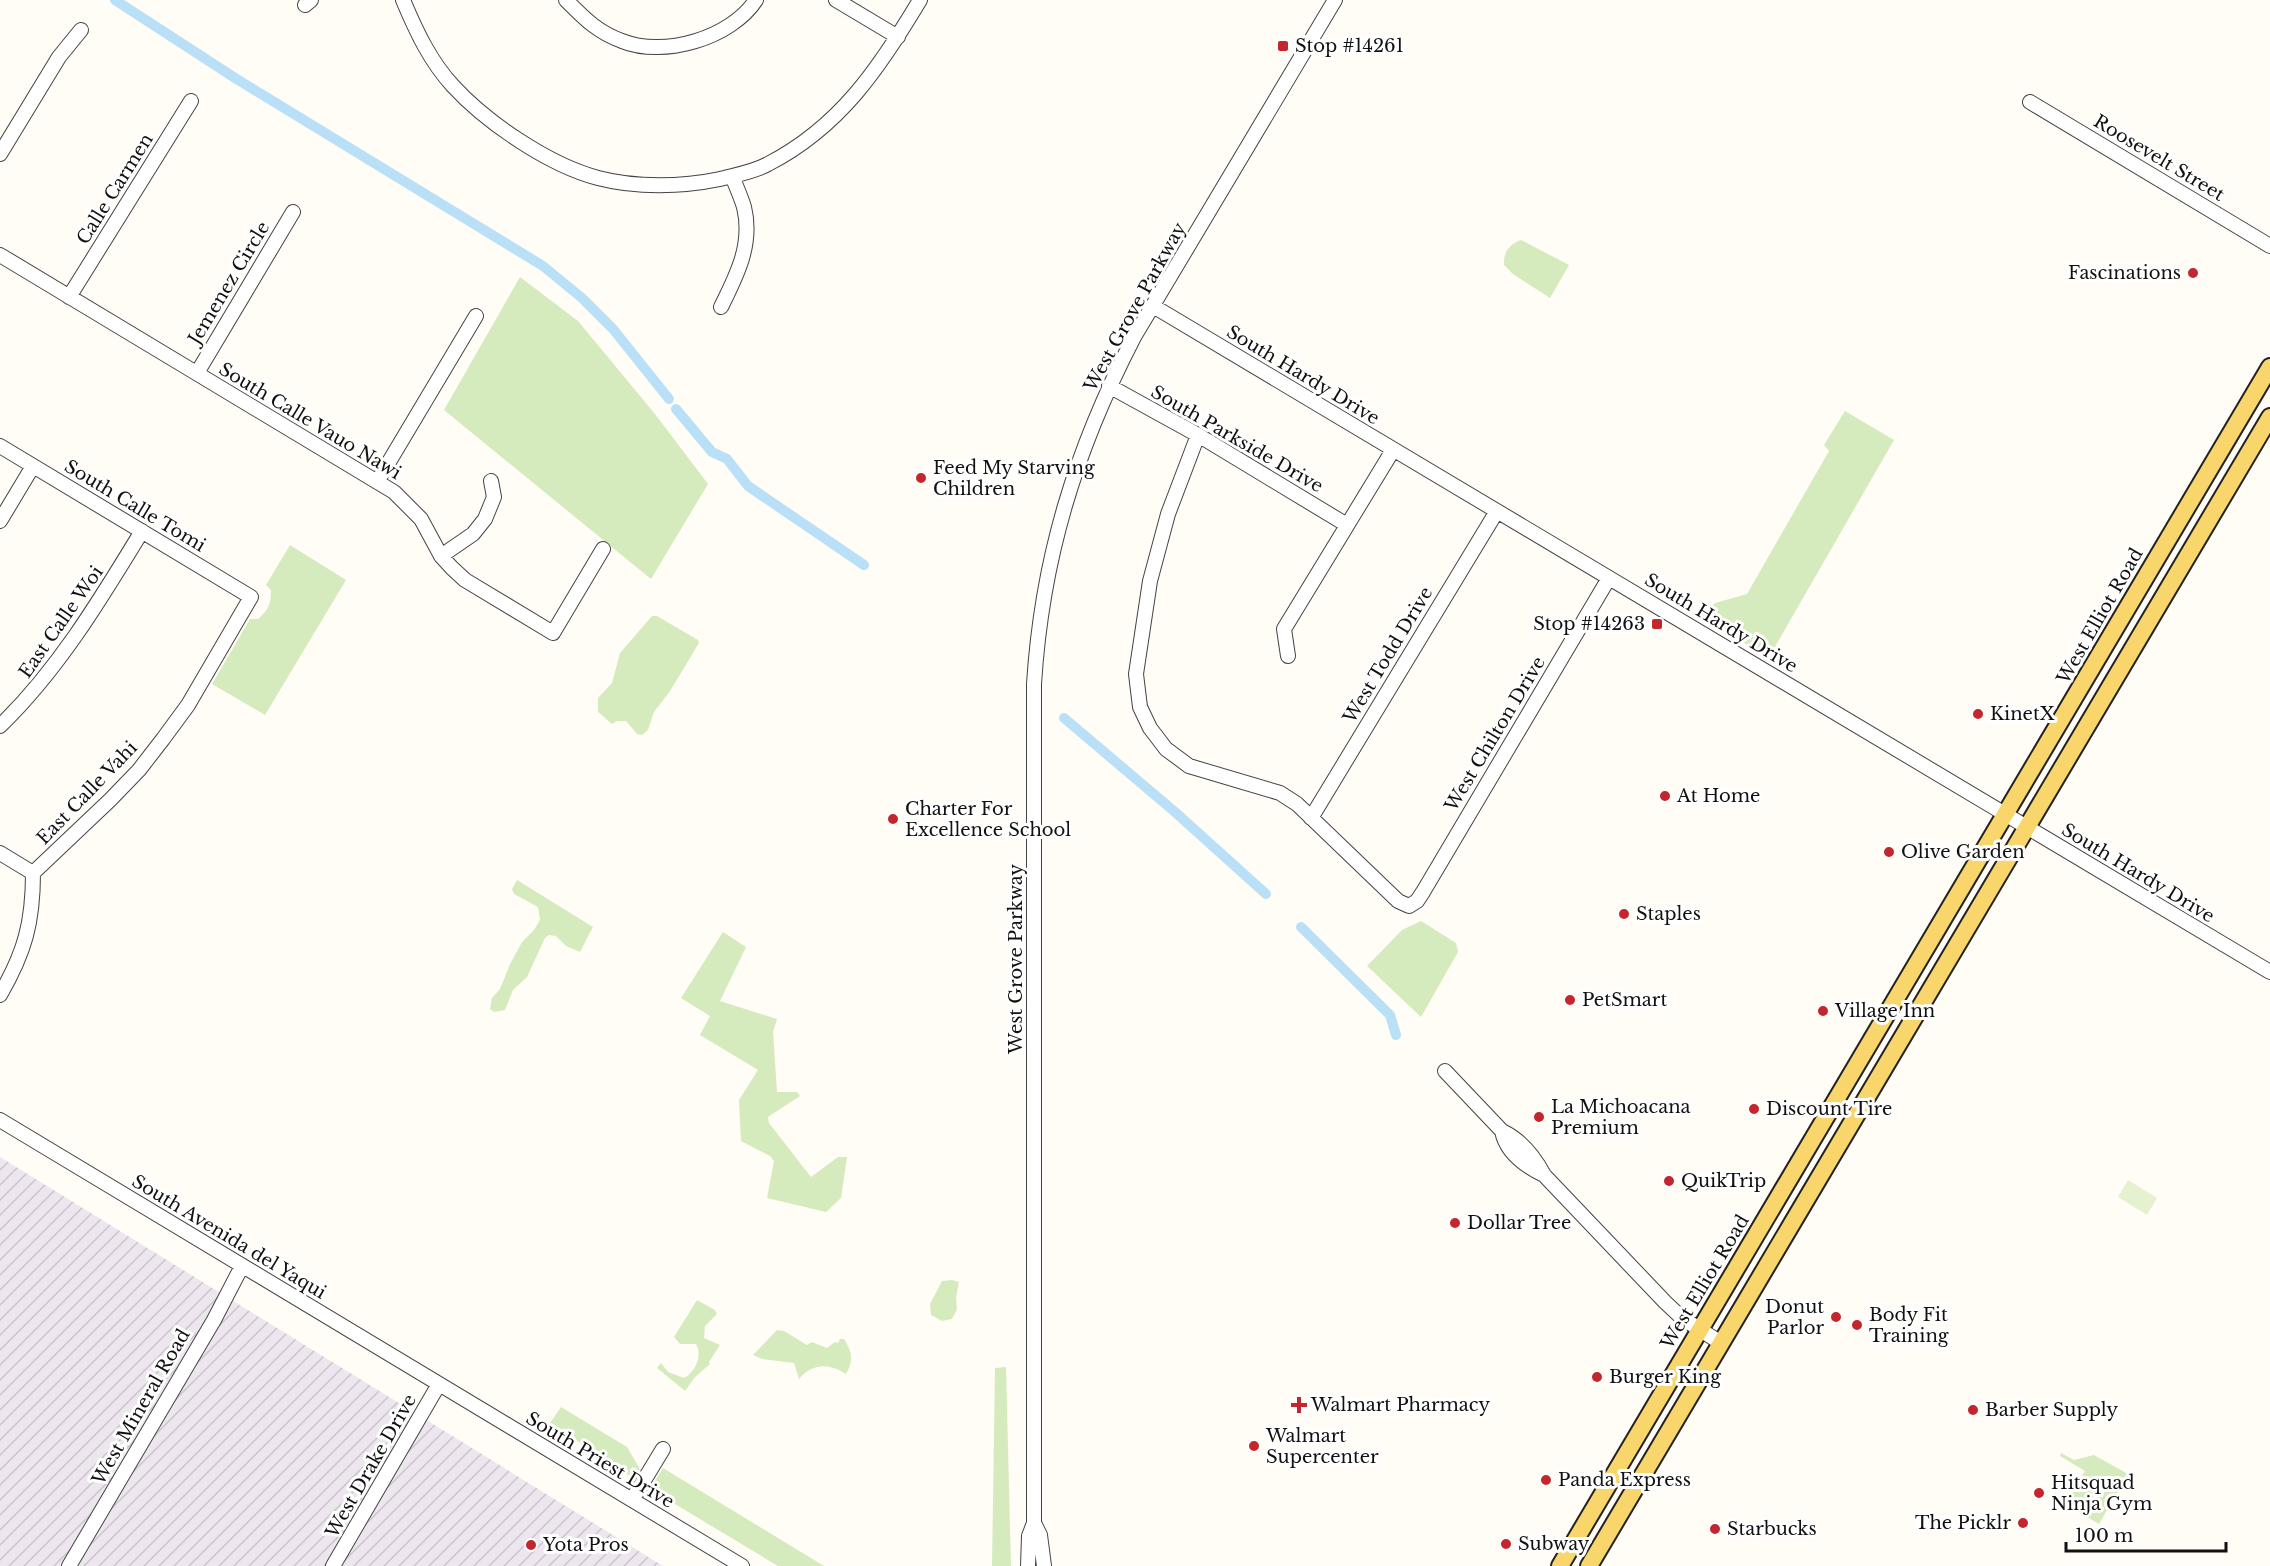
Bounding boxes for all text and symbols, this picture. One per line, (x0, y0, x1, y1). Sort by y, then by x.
place label: Stop #14261 (1295, 35, 1404, 57)
marker: Stop #14261 (1276, 39, 1290, 53)
street label: Roosevelt Street (2090, 110, 2229, 206)
street label: Calle Carmen (72, 129, 158, 249)
street label: Jemenez Circle (183, 218, 274, 350)
street label: West Grove Parkway (1079, 218, 1191, 396)
place label: Fascinations (2068, 262, 2181, 284)
marker: Fascinations (2186, 266, 2200, 280)
street label: South Hardy Drive (1223, 321, 1383, 429)
street label: South Calle Vauo Nawi (215, 358, 405, 484)
street label: South Parkside Drive (1147, 381, 1327, 497)
street label: South Calle Tomi (61, 455, 209, 557)
place label: Feed My Starving Children (933, 457, 1095, 500)
marker: Feed My Starving Children (914, 471, 928, 485)
street label: West Elliot Road (2052, 544, 2148, 689)
street label: East Calle Woi (14, 562, 108, 682)
street label: South Hardy Drive (1641, 569, 1801, 677)
street label: West Todd Drive (1338, 583, 1437, 728)
place label: Stop #14263 (1533, 613, 1645, 635)
marker: Stop #14263 (1650, 617, 1664, 631)
street label: West Chilton Drive (1440, 653, 1550, 816)
place label: KinetX (1990, 703, 2055, 725)
marker: KinetX (1971, 707, 1985, 721)
street label: East Calle Vahi (32, 737, 142, 849)
place label: At Home (1676, 785, 1760, 807)
marker: At Home (1658, 789, 1672, 803)
place label: Charter For Excellence School (905, 798, 1071, 841)
marker: Charter For Excellence School (886, 812, 900, 826)
street label: South Hardy Drive (2058, 819, 2218, 927)
place label: Olive Garden (1901, 841, 2025, 863)
marker: Olive Garden (1882, 845, 1896, 859)
street label: West Grove Parkway (1005, 864, 1027, 1055)
place label: Staples (1636, 903, 1701, 925)
marker: Staples (1617, 907, 1631, 921)
place label: PetSmart (1582, 989, 1667, 1011)
marker: PetSmart (1563, 993, 1577, 1007)
place label: Village Inn (1834, 1000, 1935, 1022)
marker: Village Inn (1816, 1004, 1830, 1018)
place label: La Michoacana Premium (1551, 1096, 1691, 1139)
place label: Discount Tire (1766, 1098, 1892, 1120)
marker: Discount Tire (1747, 1102, 1761, 1116)
marker: La Michoacana Premium (1532, 1110, 1546, 1124)
street label: South Avenida del Yaqui (128, 1170, 330, 1304)
place label: QuikTrip (1681, 1170, 1766, 1192)
marker: QuikTrip (1662, 1174, 1676, 1188)
street label: West Elliot Road (1656, 1211, 1754, 1354)
place label: Dollar Tree (1467, 1212, 1571, 1234)
marker: Dollar Tree (1448, 1216, 1462, 1230)
place label: Donut Parlor (1765, 1296, 1824, 1339)
place label: Body Fit Training (1869, 1304, 1949, 1347)
marker: Donut Parlor (1829, 1310, 1843, 1324)
marker: Body Fit Training (1850, 1318, 1864, 1332)
street label: West Mineral Road (87, 1325, 195, 1490)
place label: Burger King (1609, 1366, 1721, 1388)
marker: Burger King (1590, 1370, 1604, 1384)
street label: West Drake Drive (320, 1390, 421, 1543)
place label: Walmart Pharmacy (1310, 1394, 1490, 1416)
marker: Walmart Pharmacy (1292, 1398, 1306, 1412)
place label: Barber Supply (1985, 1399, 2119, 1421)
marker: Barber Supply (1966, 1403, 1980, 1417)
street label: South Priest Drive (522, 1407, 678, 1513)
place label: Walmart Supercenter (1265, 1425, 1379, 1468)
marker: Walmart Supercenter (1247, 1439, 1261, 1453)
place label: Panda Express (1558, 1469, 1691, 1491)
place label: Hitsquad Ninja Gym (2051, 1472, 2152, 1515)
marker: Panda Express (1539, 1473, 1553, 1487)
marker: Hitsquad Ninja Gym (2032, 1486, 2046, 1500)
place label: The Picklr (1915, 1512, 2011, 1534)
scale bar (2066, 1515, 2226, 1553)
marker: The Picklr (2016, 1516, 2030, 1530)
place label: Starbucks (1727, 1518, 1817, 1540)
marker: Starbucks (1708, 1522, 1722, 1536)
text: 100 m (2075, 1525, 2133, 1547)
place label: Subway (1518, 1533, 1590, 1555)
place label: Yota Pros (542, 1534, 629, 1556)
marker: Subway (1499, 1537, 1513, 1551)
marker: Yota Pros (524, 1538, 538, 1552)

